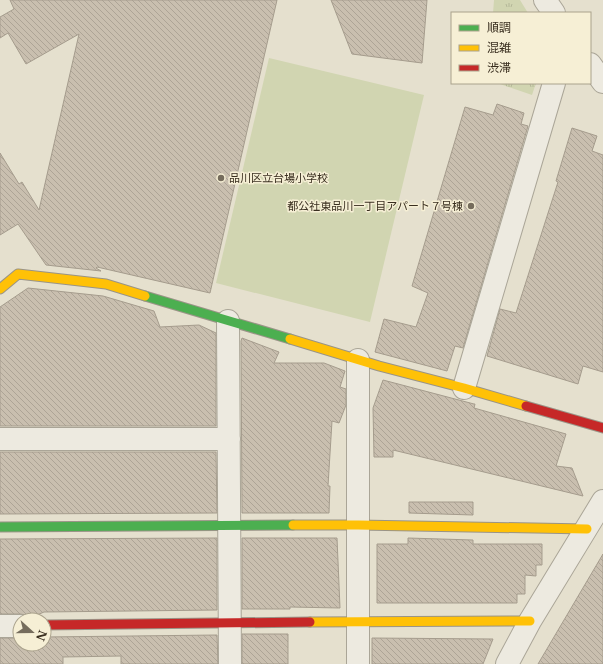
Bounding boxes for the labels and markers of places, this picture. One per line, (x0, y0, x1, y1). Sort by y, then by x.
place label: 品川区立台場小学校 (229, 171, 328, 185)
marker: 品川区立台場小学校 (216, 173, 226, 183)
place label: 都公社東品川一丁目アパート７号棟 (287, 199, 463, 213)
marker: 都公社東品川一丁目アパート７号棟 (466, 201, 476, 211)

